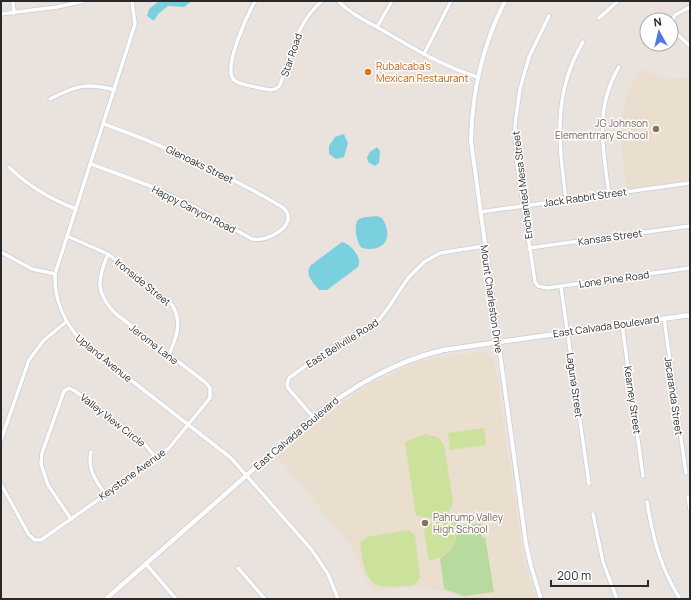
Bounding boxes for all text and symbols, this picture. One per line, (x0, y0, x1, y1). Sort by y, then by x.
north arrow (639, 12, 679, 52)
text: N (653, 14, 663, 30)
street label: Star Road (277, 31, 305, 79)
place label: Rubalcaba's Mexican Restaurant (376, 59, 468, 85)
marker: Rubalcaba's Mexican Restaurant (363, 67, 373, 77)
place label: JG Johnson Elementrrary School (555, 116, 648, 142)
marker: JG Johnson Elementrrary School (651, 124, 661, 134)
street label: Enchanted Mesa Street (508, 130, 536, 240)
street label: Glenoaks Street (164, 141, 236, 187)
street label: Happy Canyon Road (150, 182, 238, 236)
street label: Jack Rabbit Street (542, 184, 628, 210)
street label: Kansas Street (577, 226, 643, 248)
street label: Mount Charleston Drive (477, 244, 507, 354)
street label: Ironside Street (112, 255, 174, 309)
street label: Lone Pine Road (578, 267, 650, 291)
street label: East Calvada Boulevard (552, 312, 660, 340)
street label: East Bellville Road (303, 315, 381, 371)
street label: Jerome Lane (127, 320, 182, 368)
street label: Upland Avenue (73, 331, 135, 385)
street label: Laguna Street (564, 352, 586, 418)
street label: Jacaranda Street (662, 356, 686, 436)
street label: Kearney Street (621, 365, 645, 435)
street label: Valley View Circle (78, 390, 149, 450)
street label: East Calvada Boulevard (250, 393, 342, 473)
street label: Keystone Avenue (96, 445, 168, 503)
place label: Pahrump Valley High School (433, 510, 504, 536)
marker: Pahrump Valley High School (420, 518, 430, 528)
scale bar (551, 562, 648, 588)
text: 200 m (557, 567, 591, 584)

